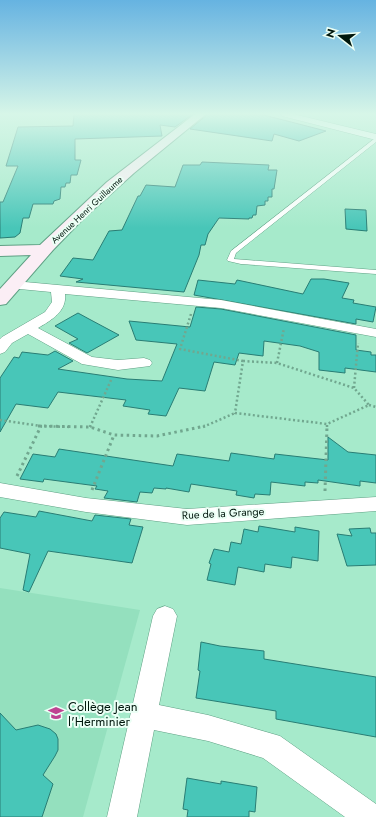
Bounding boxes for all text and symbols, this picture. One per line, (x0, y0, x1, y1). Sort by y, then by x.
north arrow (320, 16, 360, 56)
text: N (322, 27, 339, 40)
street label: Avenue Henri Guillaume (48, 173, 126, 246)
street label: Rue de la Grange (181, 503, 265, 523)
place label: Collège Jean l'Herminier (68, 697, 138, 731)
school or university icon: Collège Jean l'Herminier (47, 704, 65, 722)

